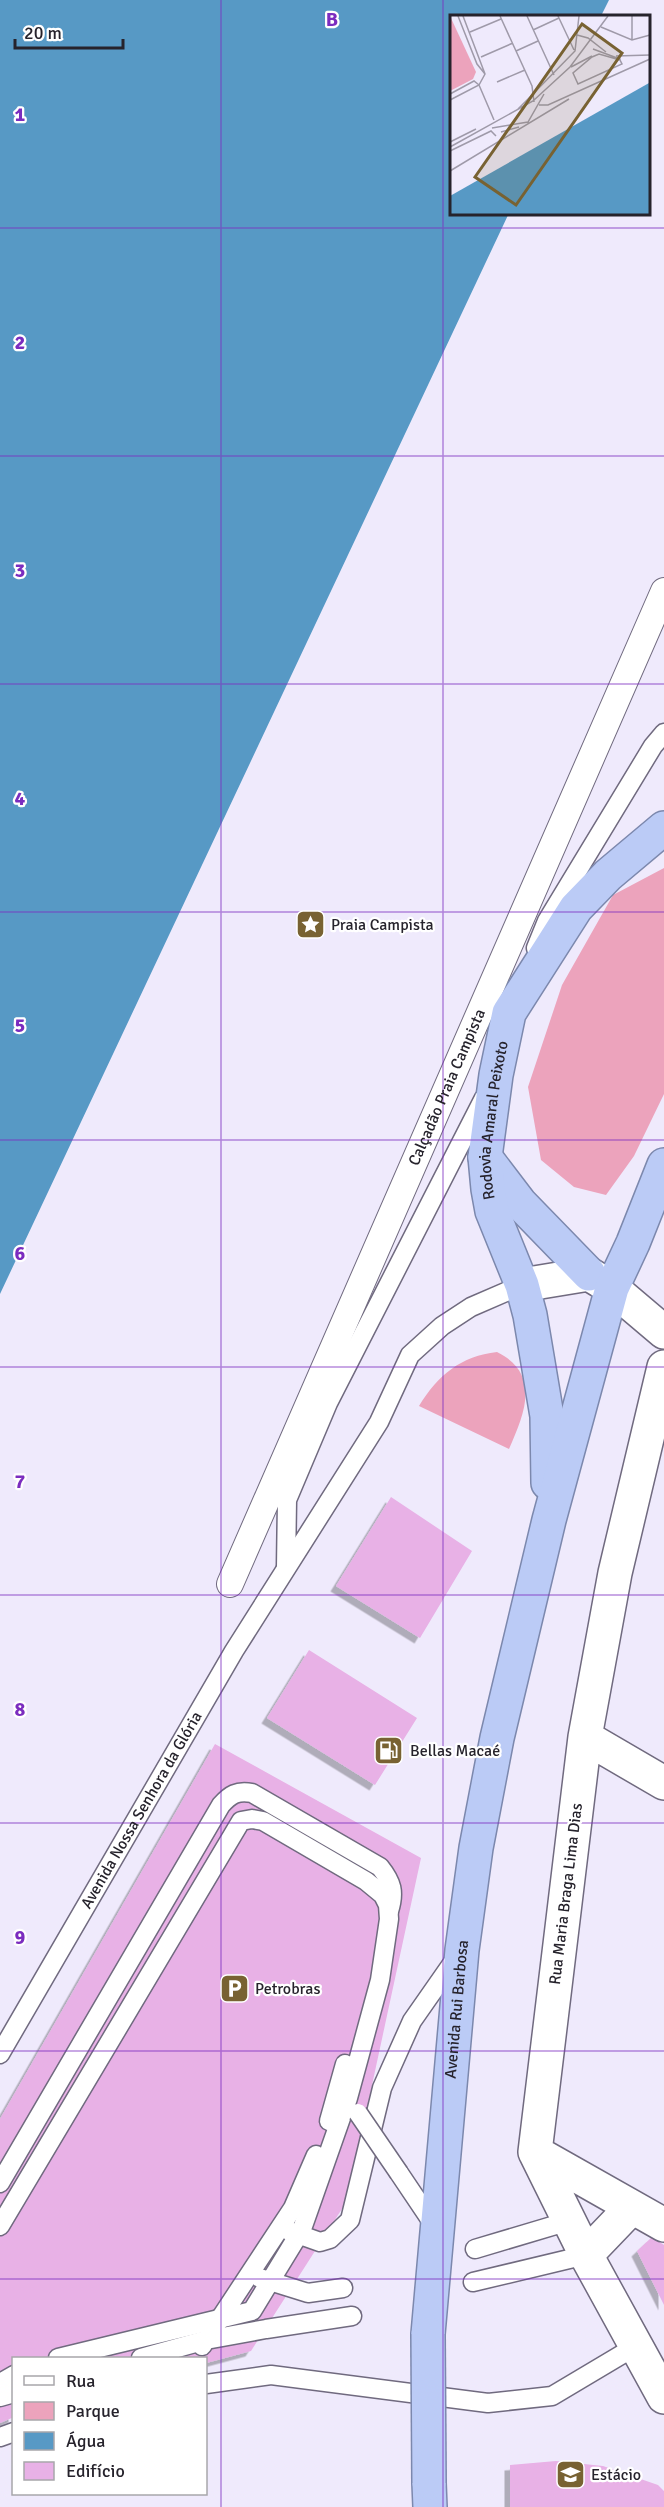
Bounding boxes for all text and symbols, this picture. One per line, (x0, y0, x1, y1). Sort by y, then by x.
text: B (326, 7, 338, 32)
scale bar (15, 12, 123, 50)
inset map (450, 15, 649, 214)
text: 20 m (24, 22, 62, 44)
text: 1 (15, 102, 26, 127)
text: 2 (15, 330, 25, 355)
text: 3 (15, 558, 25, 583)
text: 4 (15, 786, 26, 811)
place icon: Praia Campista (294, 909, 326, 941)
place label: Praia Campista (331, 915, 434, 935)
street label: Calçadão Praia Campista (404, 1006, 490, 1169)
text: 5 (15, 1013, 25, 1038)
street label: Rodovia Amaral Peixoto (475, 1039, 513, 1201)
text: 6 (15, 1241, 26, 1266)
text: 7 (15, 1469, 26, 1494)
text: 8 (15, 1697, 26, 1722)
street label: Avenida Nossa Senhora da Glória (77, 1708, 207, 1912)
fuel station icon: Bellas Macaé (373, 1735, 405, 1767)
place label: Bellas Macaé (410, 1741, 500, 1761)
street label: Rua Maria Braga Lima Dias (545, 1802, 587, 1986)
text: 9 (15, 1925, 26, 1950)
street label: Avenida Rui Barbosa (441, 1939, 473, 2080)
parking icon: Petrobras (218, 1973, 250, 2005)
place label: Petrobras (255, 1979, 320, 1999)
legend (12, 2357, 207, 2495)
text: Rua (66, 2370, 95, 2392)
text: Parque (66, 2400, 120, 2422)
text: Água (66, 2430, 105, 2452)
school or university icon: Estácio (554, 2459, 586, 2491)
text: Edifício (66, 2460, 125, 2482)
place label: Estácio (591, 2465, 641, 2485)

